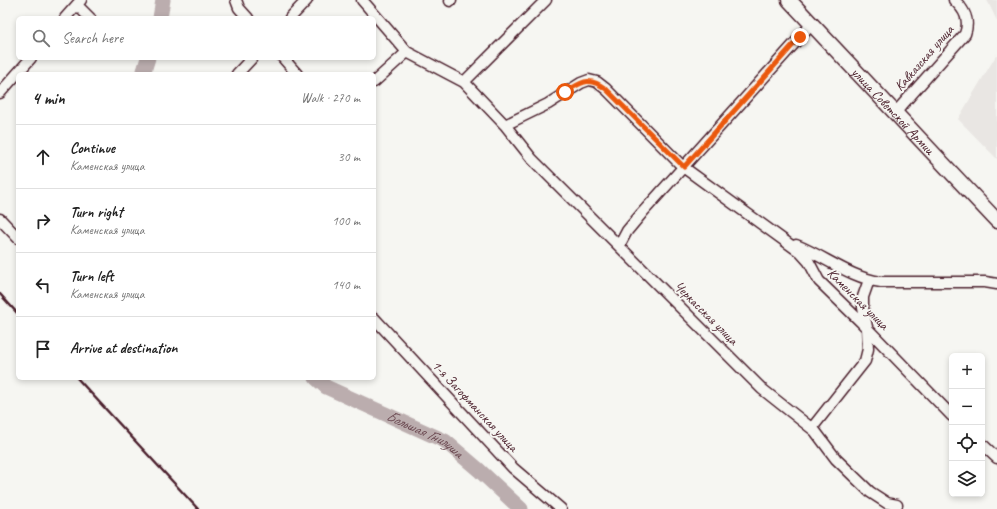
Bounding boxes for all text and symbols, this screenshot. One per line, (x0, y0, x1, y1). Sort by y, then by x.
search box (16, 16, 376, 60)
street label: Кавказская улица (891, 21, 958, 94)
icon: search (30, 27, 52, 49)
route end (791, 28, 809, 46)
text: Search here (62, 29, 123, 48)
street label: улица Советской Армии (847, 63, 939, 159)
route start (556, 83, 574, 101)
text: 4 min (32, 88, 65, 109)
text: Walk · 270 m (301, 90, 360, 106)
text: Continue (70, 139, 115, 158)
icon: ahead (32, 146, 54, 168)
text: 30 m (338, 149, 360, 165)
text: Каменская улица (70, 158, 145, 174)
text: Turn right (70, 203, 123, 222)
icon: right (32, 210, 54, 232)
text: 100 m (332, 213, 360, 229)
text: Каменская улица (70, 222, 145, 238)
street label: Каменская улица (824, 265, 893, 334)
text: Turn left (70, 267, 113, 286)
icon: left (32, 274, 54, 296)
text: 140 m (332, 277, 360, 293)
street label: Черкасская улица (670, 277, 742, 349)
text: Каменская улица (70, 286, 145, 302)
icon: arrive (32, 338, 54, 360)
text: Arrive at destination (70, 339, 177, 358)
map controls (949, 353, 985, 497)
button: + (949, 353, 985, 389)
street label: 1-я Загофманская улица (428, 357, 523, 456)
button: − (949, 389, 985, 425)
water label: Большая Гнилуша (383, 406, 469, 463)
button: locate (949, 425, 985, 461)
button: layers (949, 461, 985, 497)

